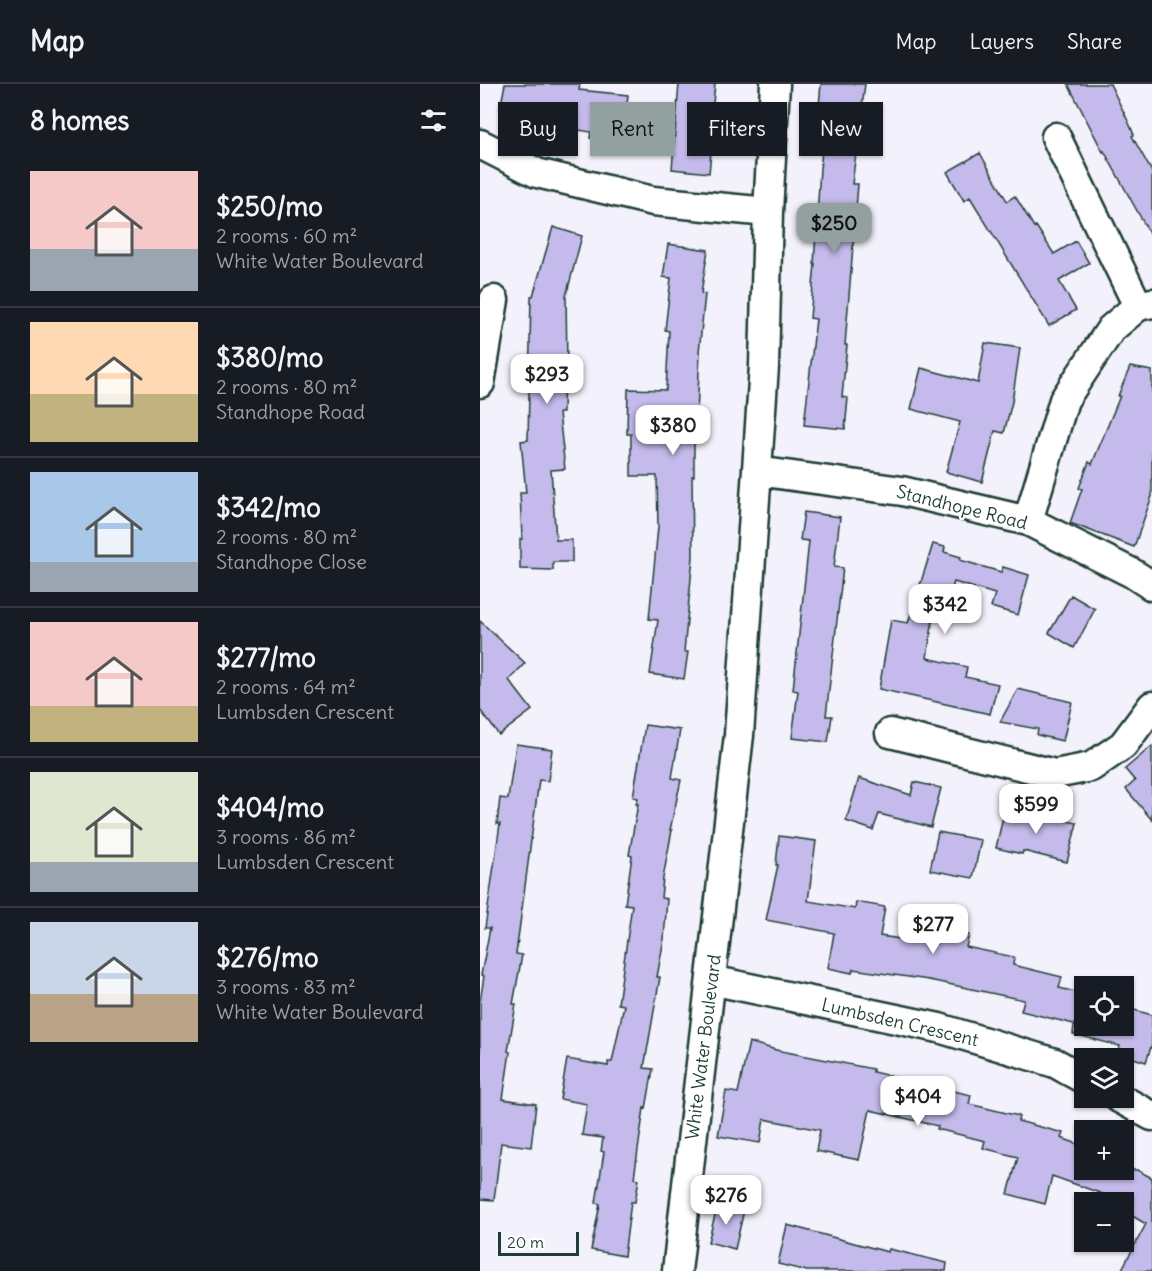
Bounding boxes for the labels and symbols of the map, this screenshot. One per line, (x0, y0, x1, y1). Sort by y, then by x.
pin: $250 (798, 203, 870, 254)
pin: $293 (511, 354, 583, 405)
pin: $380 (637, 405, 709, 456)
street label: Standhope Road (894, 480, 1030, 534)
pin: $342 (909, 584, 981, 635)
pin: $599 (1000, 784, 1072, 835)
pin: $277 (897, 904, 969, 955)
street label: White Water Boulevard (680, 953, 726, 1141)
street label: Lumbsden Crescent (819, 993, 981, 1051)
pin: $404 (882, 1076, 954, 1127)
pin: $276 (690, 1175, 762, 1226)
scale bar (498, 1229, 579, 1256)

